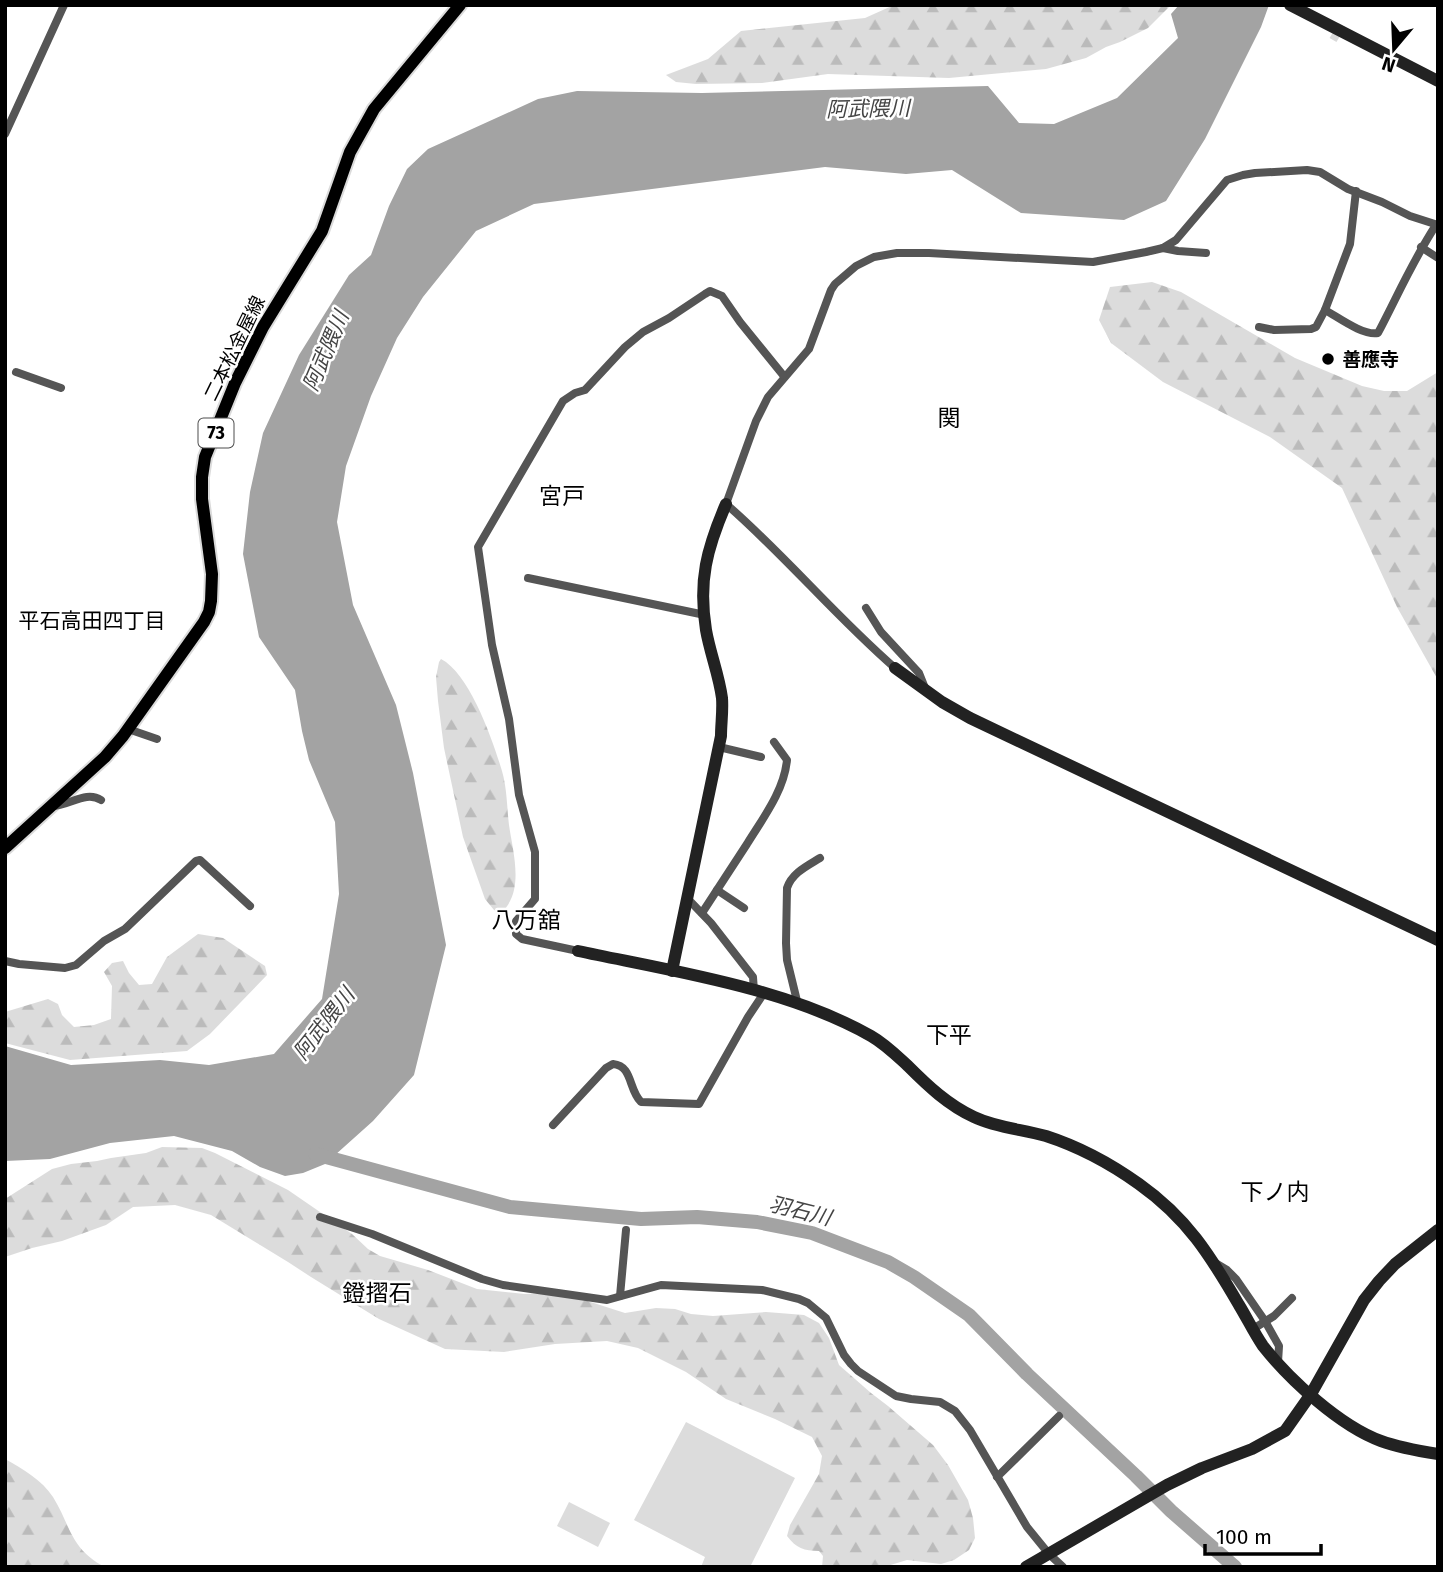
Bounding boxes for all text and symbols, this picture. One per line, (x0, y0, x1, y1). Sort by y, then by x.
north arrow (1359, 14, 1429, 84)
text: N (1379, 52, 1398, 78)
water label: 阿武隈川 (826, 95, 912, 123)
street label: 二本松金屋線 (199, 292, 270, 404)
water label: 阿武隈川 (298, 305, 355, 395)
place label: 善應寺 (1342, 348, 1399, 371)
marker: 善應寺 (1320, 351, 1336, 367)
district label: 関 (938, 404, 961, 432)
road number: 73 (198, 418, 234, 447)
district label: 宮戸 (539, 482, 585, 510)
district label: 平石高田四丁目 (19, 608, 166, 634)
district label: 八万舘 (492, 906, 561, 934)
water label: 阿武隈川 (288, 981, 361, 1065)
district label: 下平 (926, 1021, 972, 1049)
district label: 下ノ内 (1241, 1178, 1310, 1206)
water label: 羽石川 (766, 1191, 836, 1232)
district label: 鐙摺石 (343, 1279, 412, 1307)
scale bar (1205, 1512, 1320, 1556)
text: 100 m (1216, 1524, 1272, 1550)

